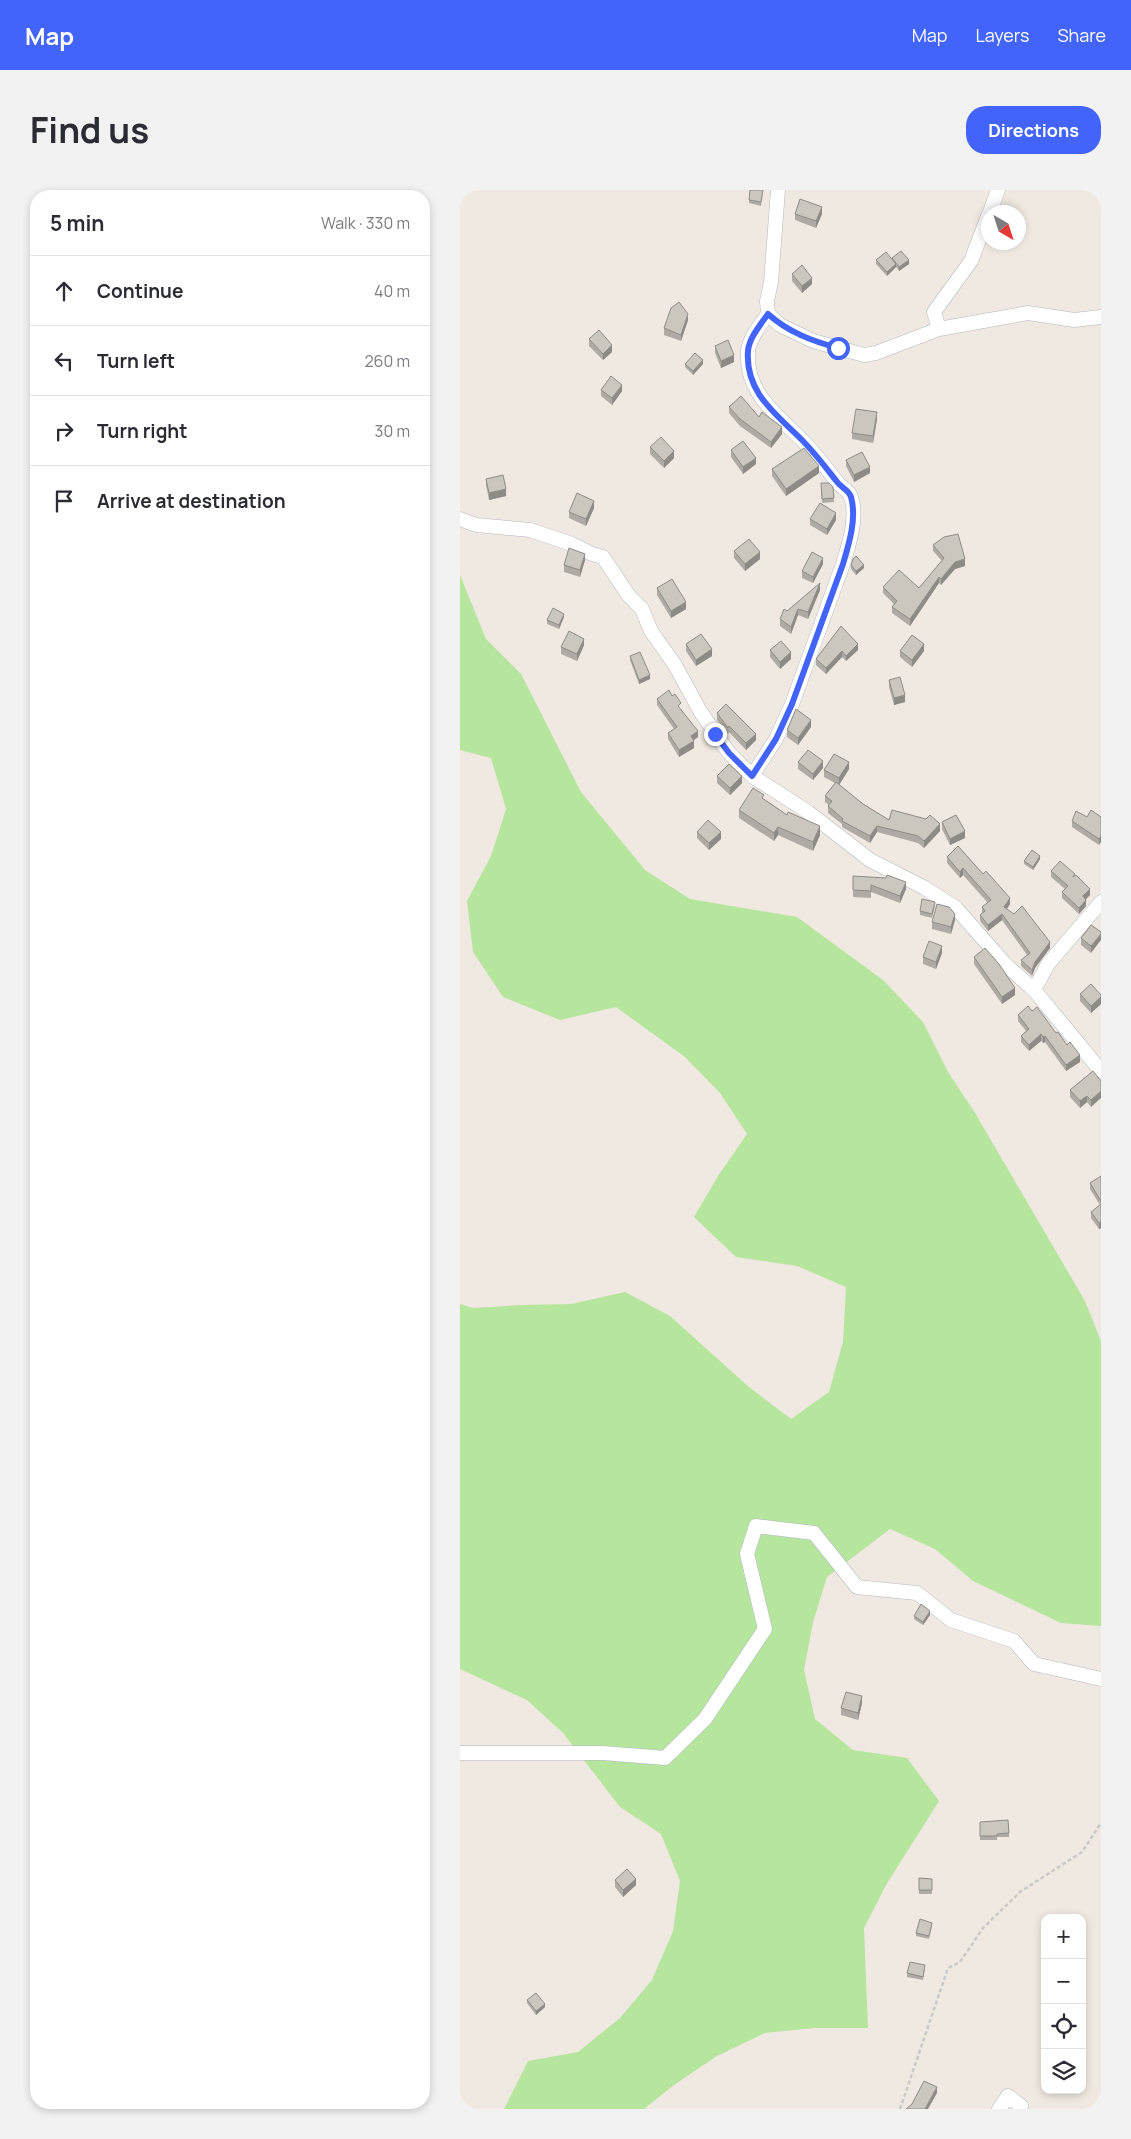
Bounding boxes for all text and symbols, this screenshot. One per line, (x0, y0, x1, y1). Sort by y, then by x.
text: Map (25, 19, 74, 52)
text: Map (912, 23, 947, 47)
text: Layers (975, 23, 1029, 47)
text: Share (1057, 23, 1106, 47)
text: Find us (30, 106, 149, 154)
button: Directions (966, 106, 1101, 154)
north arrow (981, 205, 1026, 250)
text: 5 min (50, 209, 104, 237)
text: Walk · 330 m (321, 212, 410, 234)
icon: ahead (50, 277, 78, 305)
text: Continue (97, 278, 183, 304)
text: 40 m (374, 280, 410, 302)
route start (827, 337, 850, 360)
icon: left (50, 347, 78, 375)
text: Turn left (97, 348, 175, 374)
text: 260 m (364, 350, 410, 372)
icon: right (50, 417, 78, 445)
text: Turn right (97, 418, 187, 444)
text: 30 m (375, 420, 410, 442)
icon: arrive (50, 487, 78, 515)
text: Arrive at destination (97, 488, 286, 514)
route end (704, 723, 727, 746)
map controls (1041, 1914, 1086, 2094)
button: + (1041, 1914, 1086, 1959)
button: − (1041, 1959, 1086, 2004)
button: locate (1041, 2004, 1086, 2049)
button: layers (1041, 2049, 1086, 2094)

